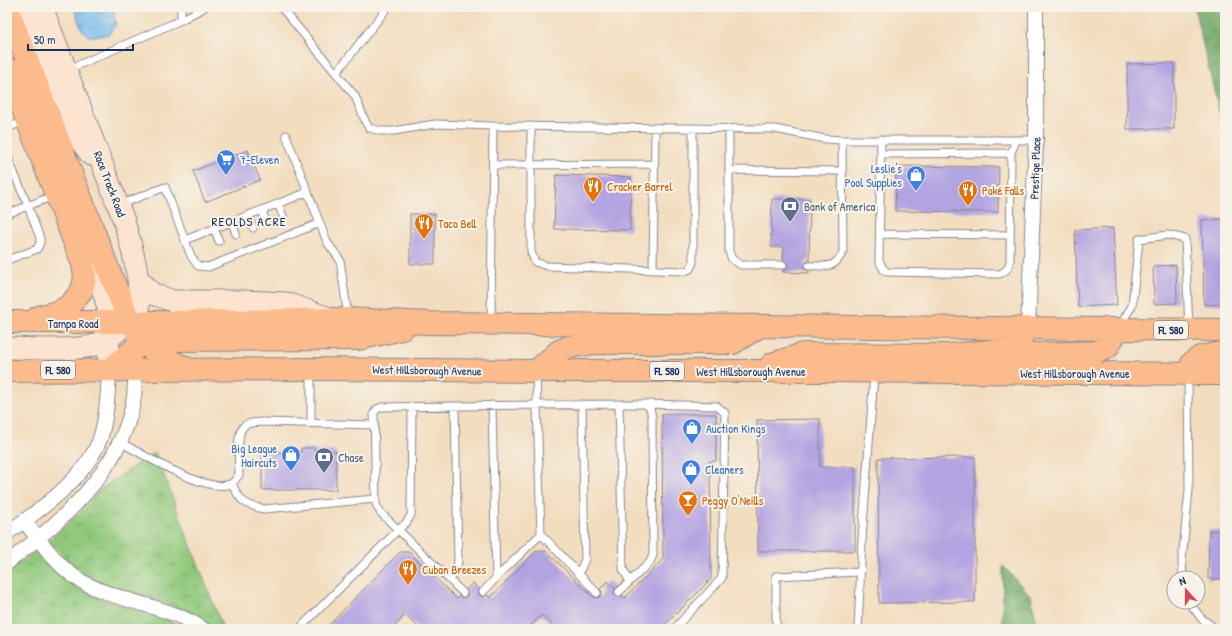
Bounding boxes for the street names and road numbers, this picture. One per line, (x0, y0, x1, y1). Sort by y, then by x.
street label: Prestige Place (1025, 136, 1045, 200)
street label: Race Track Road (90, 149, 130, 220)
street label: Tampa Road (48, 315, 99, 332)
road number: FL 580 (1154, 321, 1188, 339)
road number: FL 580 (41, 361, 75, 379)
street label: West Hillsborough Avenue (372, 361, 482, 379)
road number: FL 580 (650, 362, 684, 380)
street label: West Hillsborough Avenue (696, 363, 806, 380)
street label: West Hillsborough Avenue (1020, 365, 1130, 382)

